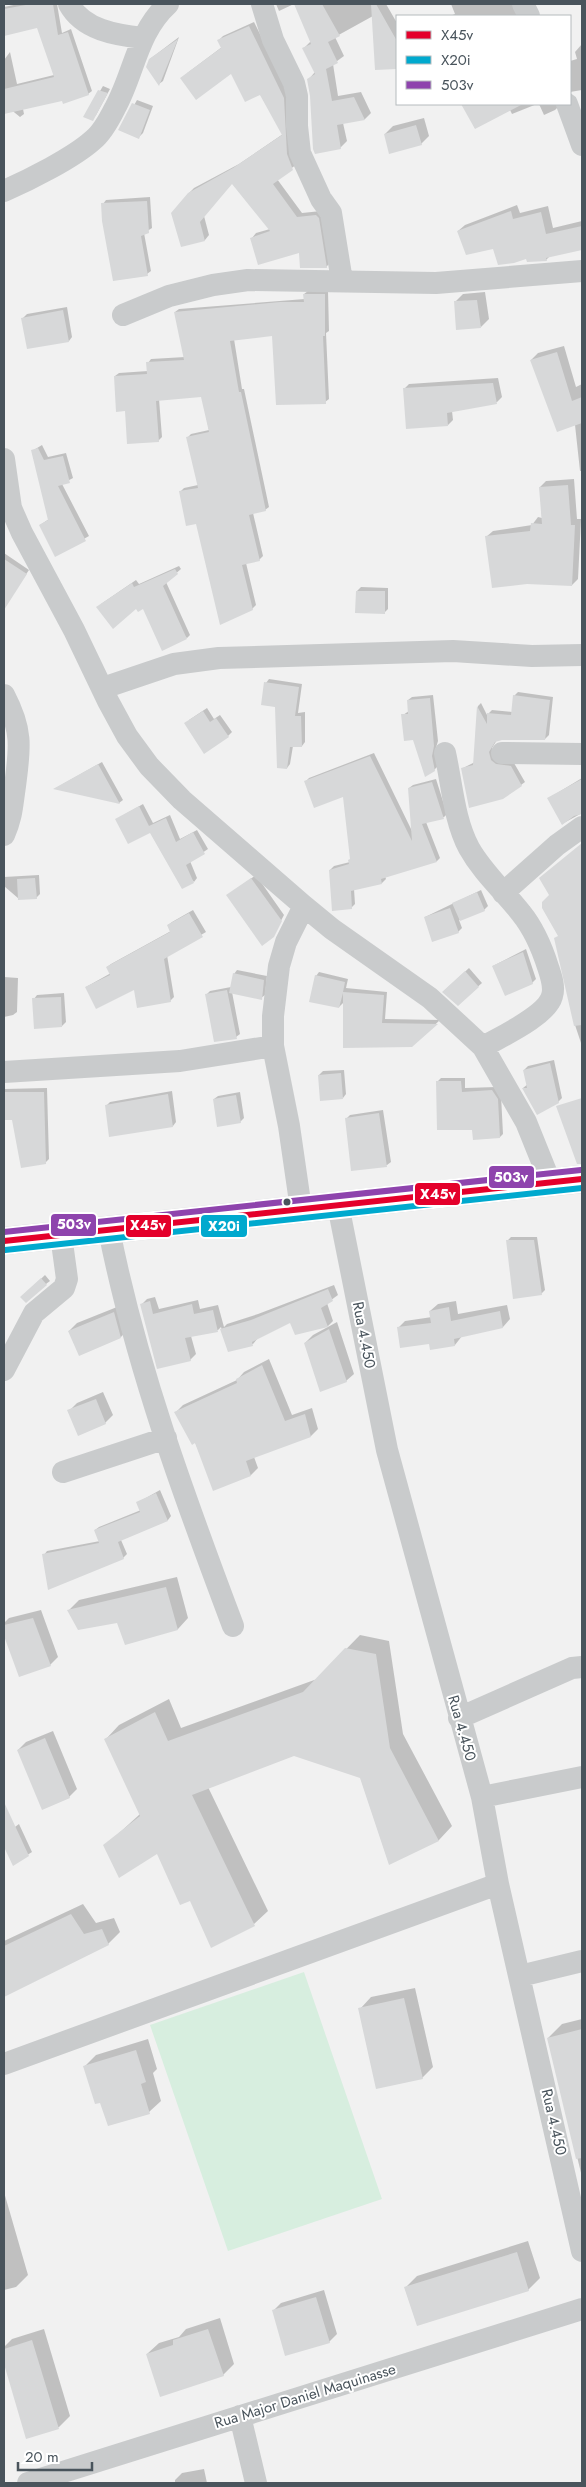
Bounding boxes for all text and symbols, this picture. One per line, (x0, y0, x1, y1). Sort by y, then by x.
legend (396, 15, 571, 105)
text: X45v (441, 24, 474, 46)
text: X20i (441, 49, 471, 71)
text: 503v (441, 74, 474, 96)
line badge: 503v (488, 1165, 535, 1189)
text: 503v (494, 1167, 529, 1187)
line badge: X45v (414, 1182, 461, 1206)
text: X45v (420, 1184, 457, 1204)
unlabelled marker (282, 1197, 292, 1207)
line badge: 503v (50, 1213, 97, 1237)
text: 503v (57, 1214, 92, 1234)
line badge: X45v (125, 1214, 172, 1238)
line badge: X20i (200, 1214, 248, 1238)
text: X45v (130, 1215, 167, 1235)
text: X20i (208, 1216, 240, 1236)
street label: Rua 4.450 (347, 1300, 381, 1370)
street label: Rua 4.450 (442, 1693, 482, 1763)
street label: Rua 4.450 (536, 2087, 572, 2157)
street label: Rua Major Daniel Maquinasse (212, 2358, 399, 2434)
scale bar (18, 2440, 91, 2472)
text: 20 m (25, 2446, 59, 2468)

